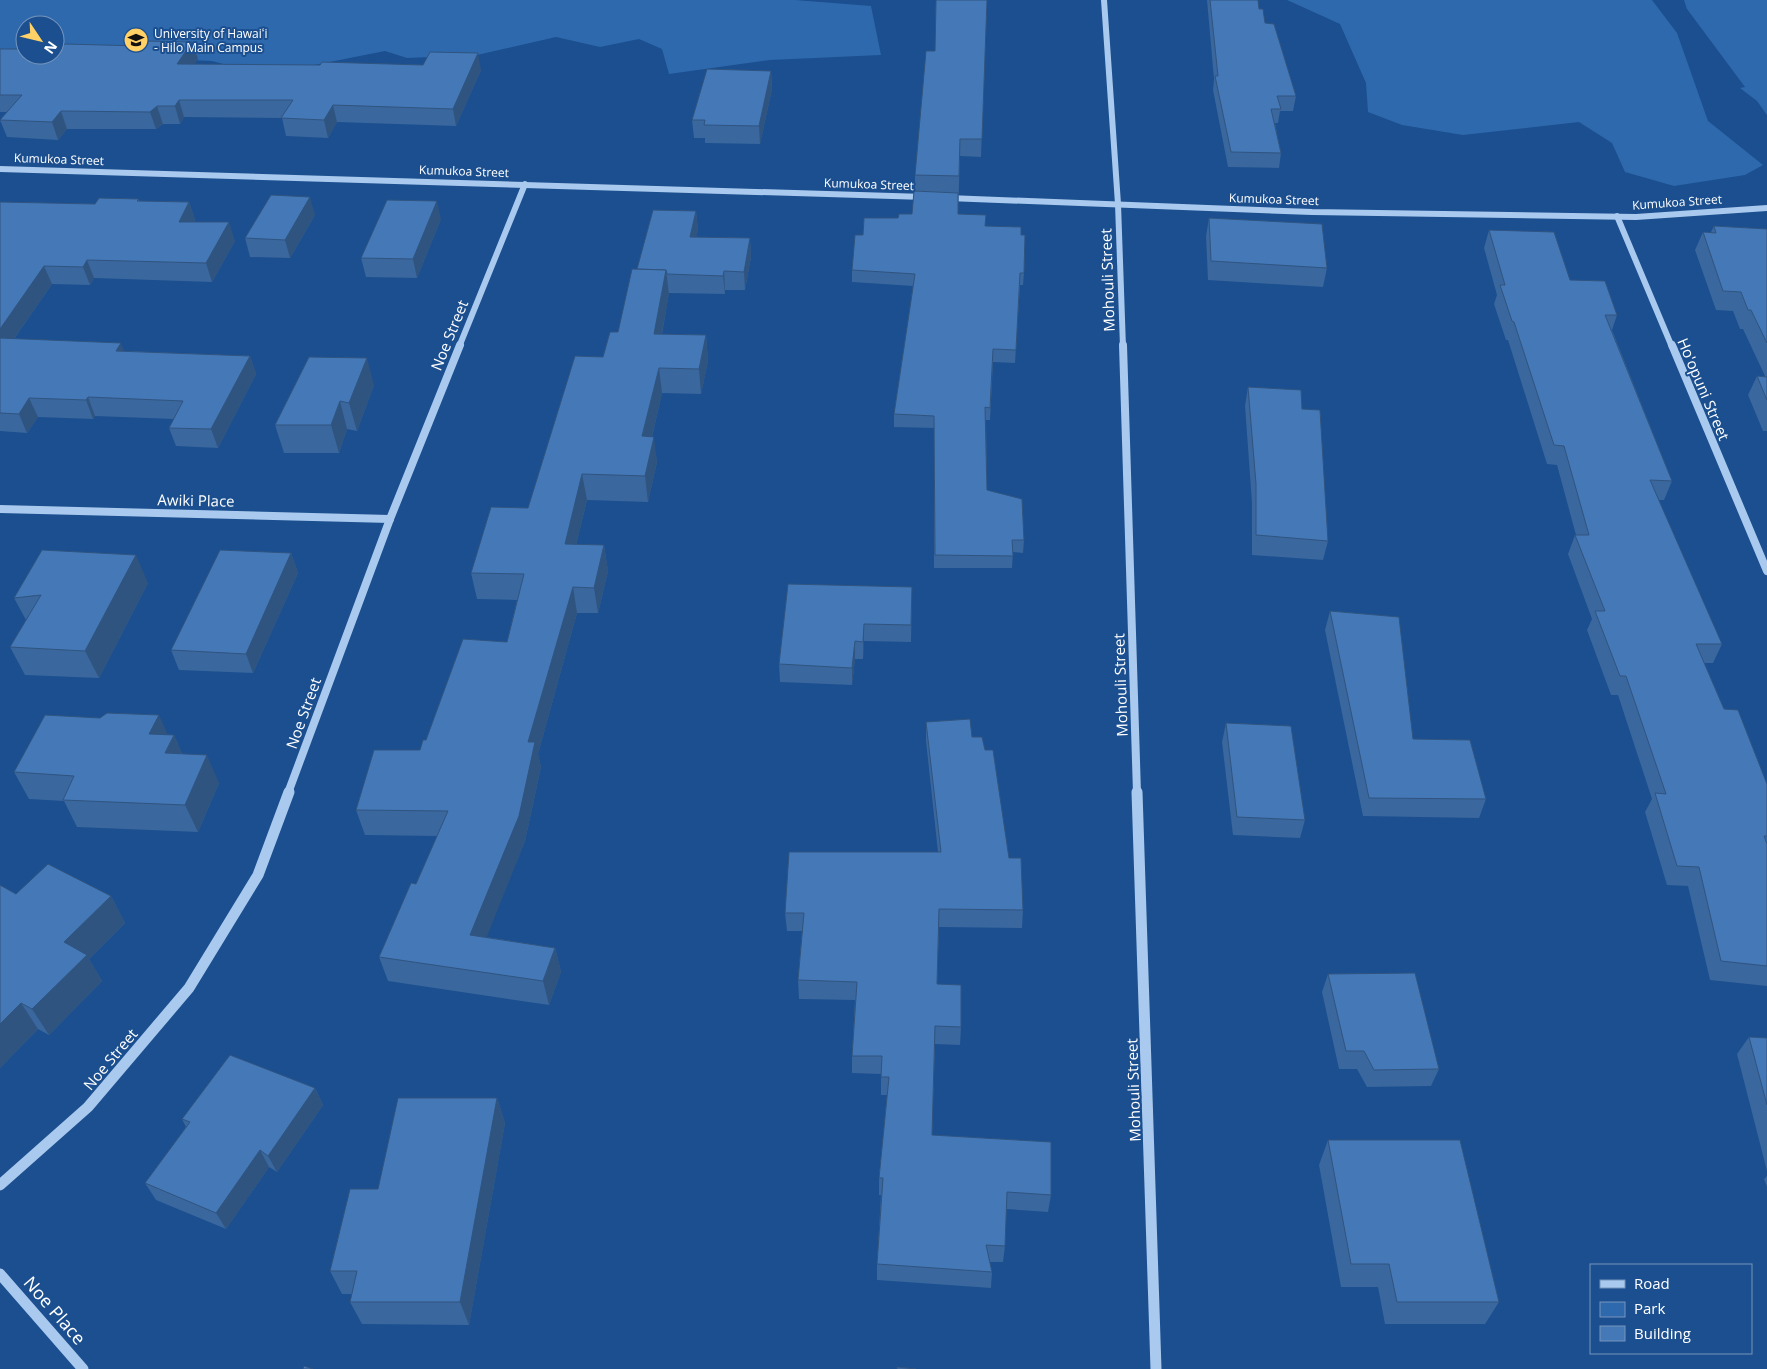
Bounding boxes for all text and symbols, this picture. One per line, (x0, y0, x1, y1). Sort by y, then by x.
north arrow (15, 15, 65, 65)
place label: University of Hawaiʻi - Hilo Main Campus (154, 25, 268, 56)
school or university icon: University of Hawaiʻi - Hilo Main Campus (123, 27, 149, 53)
text: N (40, 38, 62, 58)
street label: Kumukoa Street (14, 149, 104, 169)
street label: Kumukoa Street (419, 161, 509, 181)
street label: Kumukoa Street (824, 174, 914, 194)
street label: Kumukoa Street (1229, 189, 1319, 209)
street label: Kumukoa Street (1632, 190, 1722, 214)
street label: Mohouli Street (1095, 228, 1119, 332)
street label: Noe Street (426, 297, 472, 373)
street label: Ho'opuni Street (1673, 335, 1735, 443)
street label: Awiki Place (157, 489, 235, 511)
street label: Mohouli Street (1108, 633, 1132, 737)
street label: Noe Street (281, 675, 325, 751)
street label: Noe Street (78, 1024, 142, 1094)
street label: Mohouli Street (1121, 1038, 1145, 1142)
legend (1590, 1264, 1752, 1354)
street label: Noe Place (19, 1271, 91, 1349)
text: Road (1634, 1273, 1670, 1293)
text: Park (1634, 1298, 1665, 1318)
text: Building (1634, 1323, 1691, 1343)

